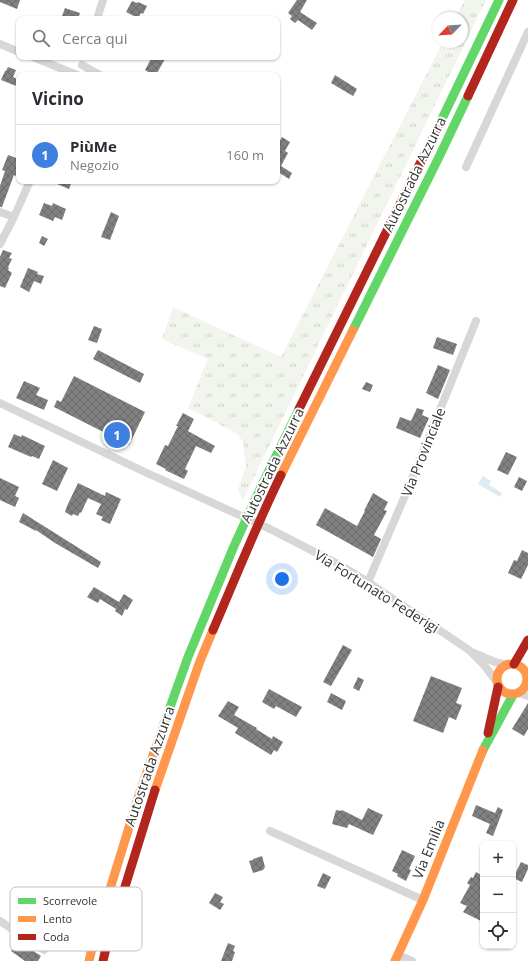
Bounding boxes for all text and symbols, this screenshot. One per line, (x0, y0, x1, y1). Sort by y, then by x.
north arrow (432, 12, 468, 48)
search box (16, 16, 280, 60)
icon: search (30, 27, 52, 49)
text: Cerca qui (62, 28, 128, 48)
text: Vicino (32, 87, 84, 110)
street label: Autostrada Azzurra (378, 113, 450, 235)
text: PiùMe (70, 136, 117, 156)
text: 1 (41, 146, 49, 164)
text: 160 m (226, 146, 264, 164)
text: Negozio (70, 156, 119, 174)
street label: Autostrada Azzurra (236, 404, 308, 526)
street label: Via Provinciale (397, 405, 450, 499)
pin: 1 (104, 420, 130, 450)
street label: Via Fortunato Federigi (311, 545, 443, 637)
your location (272, 569, 292, 589)
street label: Autostrada Azzurra (120, 703, 178, 829)
street label: Via Emilia (407, 817, 449, 881)
map controls (480, 841, 516, 949)
button: + (480, 841, 516, 877)
button: − (480, 877, 516, 913)
legend (10, 887, 142, 951)
text: Scorrevole (43, 893, 97, 908)
text: Lento (43, 911, 73, 926)
button: locate (480, 913, 516, 949)
text: Coda (43, 929, 69, 944)

